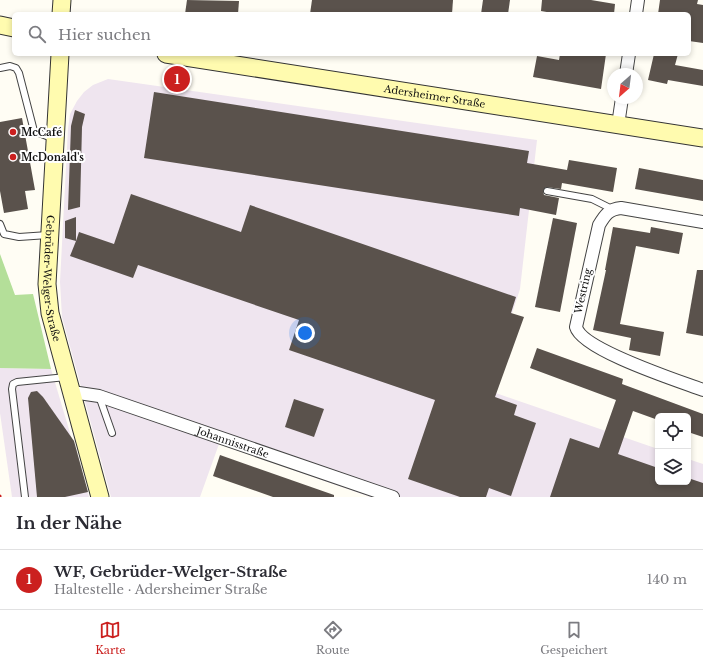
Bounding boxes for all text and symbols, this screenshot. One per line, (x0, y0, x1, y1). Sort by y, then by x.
search box (12, 12, 691, 56)
icon: search (26, 23, 48, 45)
text: Hier suchen (58, 25, 151, 44)
pin: 1 (164, 64, 190, 94)
north arrow (607, 68, 643, 104)
street label: Adersheimer Straße (382, 82, 487, 110)
place label: McCafé (21, 126, 62, 139)
marker: McCafé (8, 127, 18, 137)
place label: McDonald's (21, 151, 84, 164)
marker: McDonald's (8, 152, 18, 162)
street label: Gebrüder-Welger-Straße (40, 215, 64, 343)
street label: Westring (571, 266, 595, 316)
your location (295, 323, 315, 343)
map controls (655, 413, 691, 485)
button: locate (655, 413, 691, 449)
street label: Johannisstraße (193, 423, 271, 461)
button: layers (655, 449, 691, 485)
text: In der Nähe (16, 513, 122, 534)
text: WF, Gebrüder-Welger-Straße (54, 562, 287, 581)
text: 1 (26, 571, 32, 588)
text: 140 m (647, 571, 687, 588)
text: Haltestelle · Adersheimer Straße (54, 581, 268, 598)
tab: Karte (95, 619, 126, 657)
tab: Route (316, 619, 350, 657)
tab: Gespeichert (540, 619, 608, 657)

